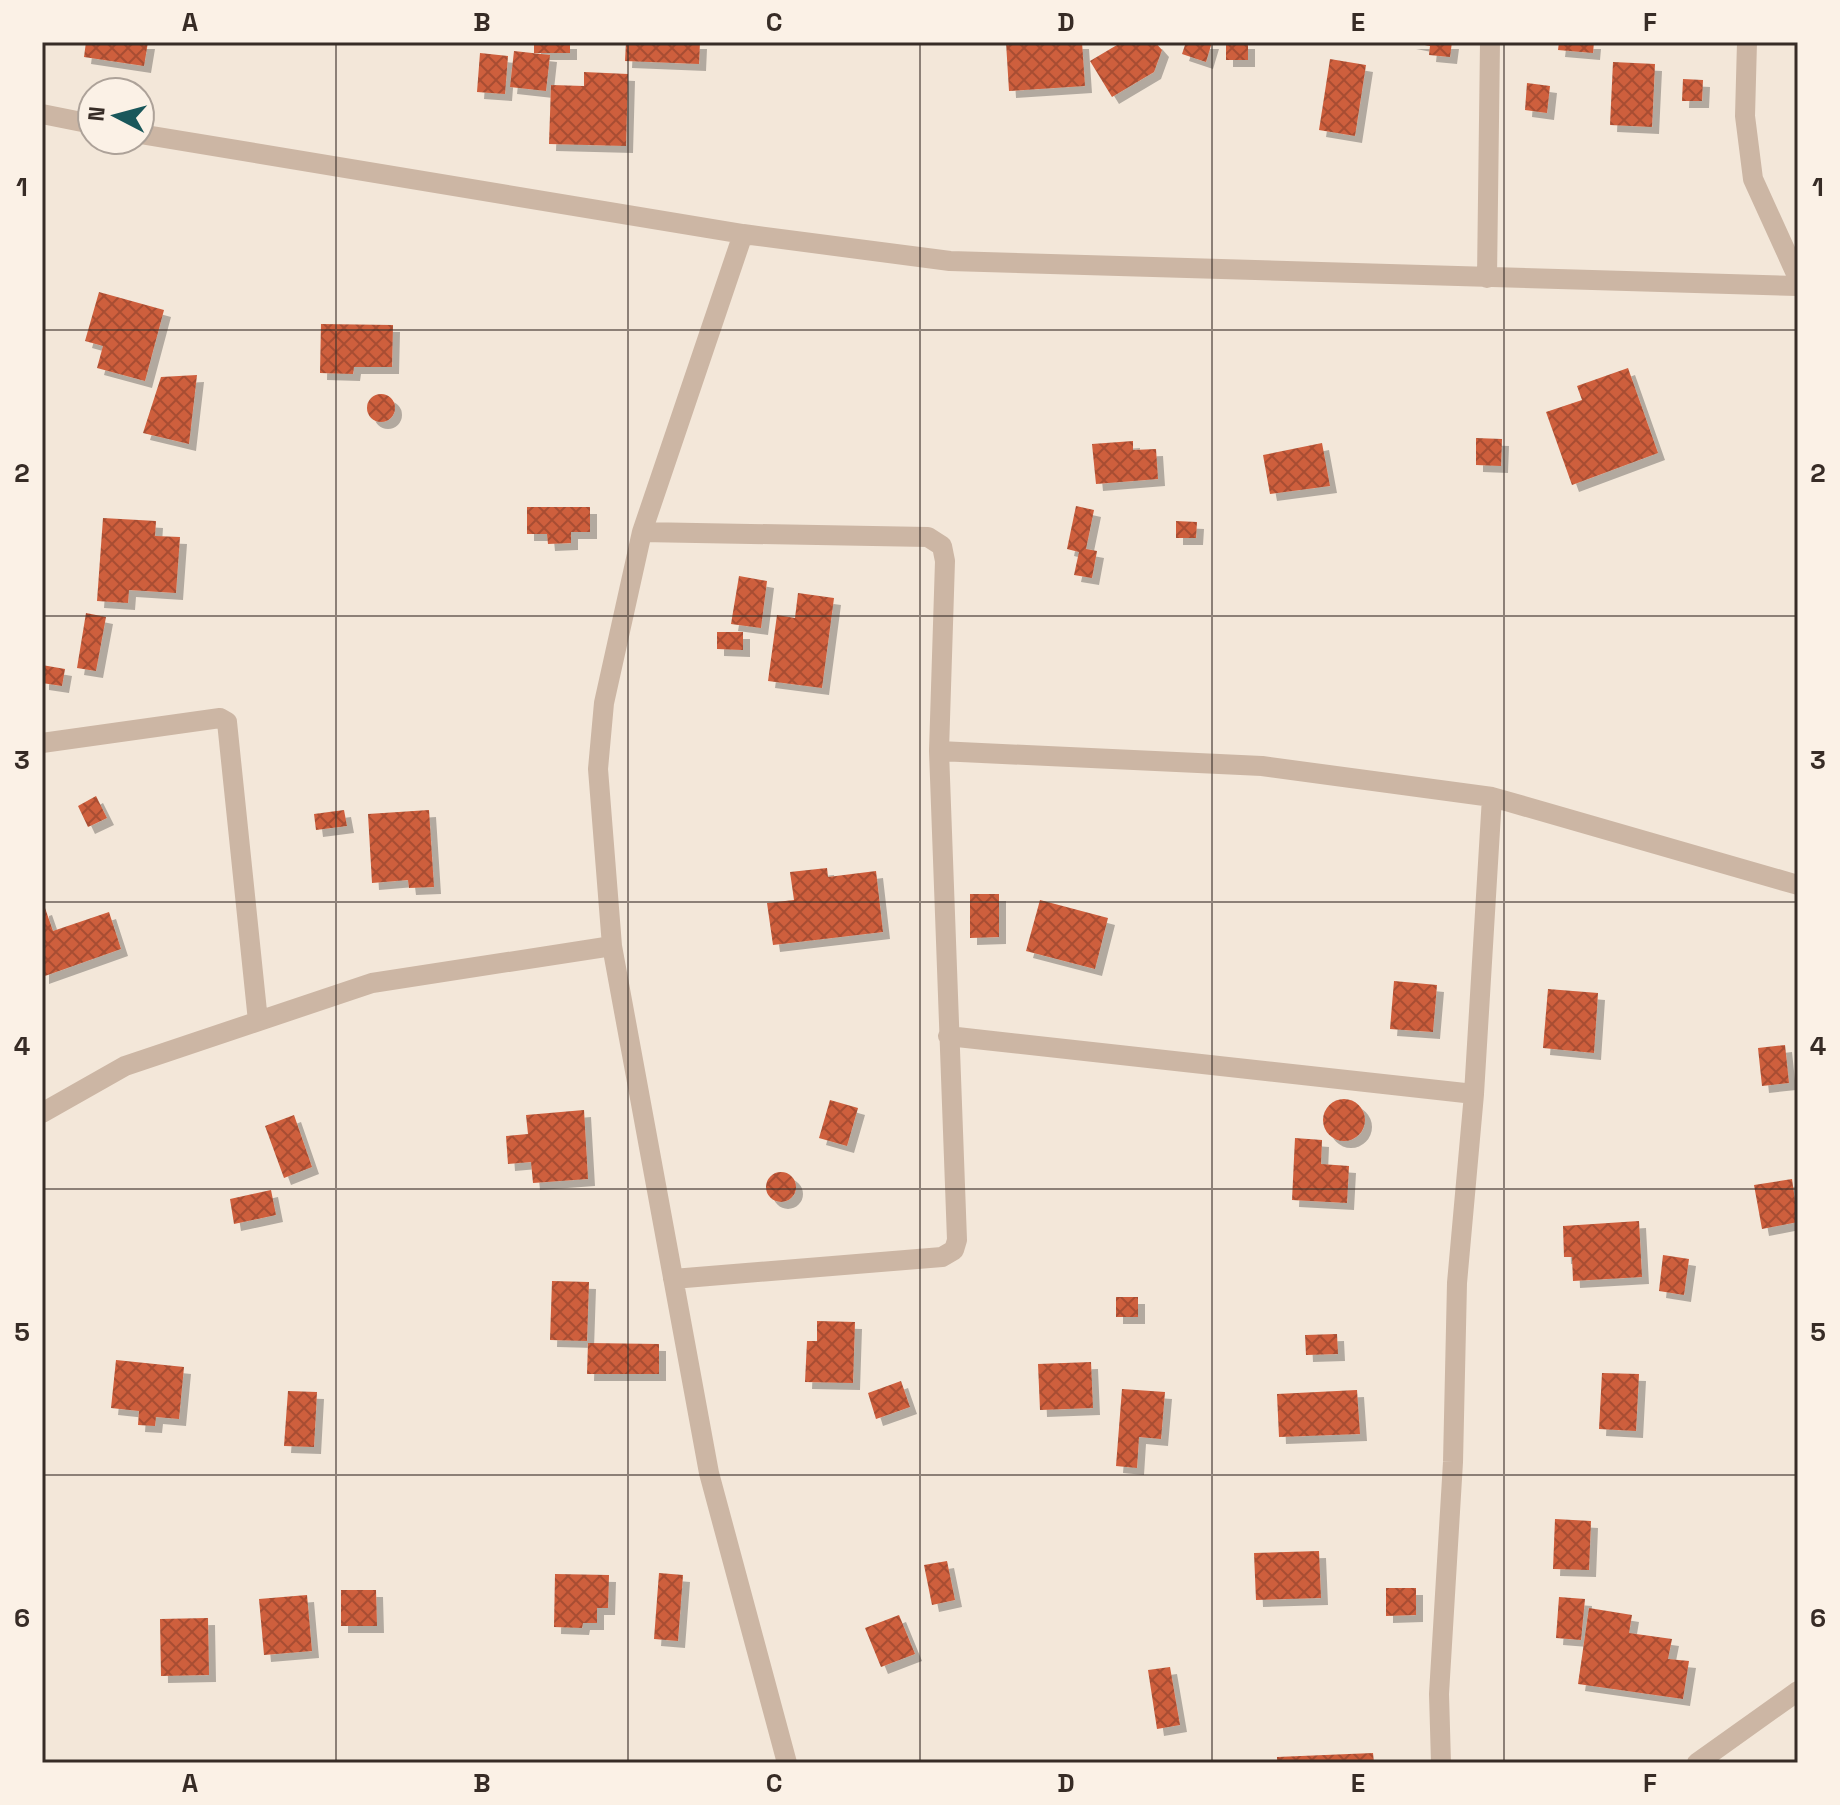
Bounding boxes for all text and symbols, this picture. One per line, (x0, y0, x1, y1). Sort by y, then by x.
text: A (182, 5, 199, 39)
text: B (473, 5, 491, 39)
text: C (766, 5, 782, 39)
text: D (1057, 5, 1075, 39)
text: E (1351, 5, 1365, 39)
text: F (1643, 5, 1657, 39)
north arrow (76, 76, 156, 156)
text: N (81, 105, 111, 123)
text: 1 (16, 170, 28, 204)
text: 1 (1812, 170, 1824, 204)
text: 2 (14, 456, 30, 490)
text: 2 (1810, 456, 1826, 490)
text: 3 (14, 743, 30, 777)
text: 3 (1810, 743, 1826, 777)
text: 4 (14, 1029, 30, 1063)
text: 4 (1810, 1029, 1826, 1063)
text: 5 (14, 1315, 30, 1349)
text: 5 (1810, 1315, 1826, 1349)
text: 6 (14, 1601, 30, 1635)
text: 6 (1810, 1601, 1826, 1635)
text: A (182, 1766, 199, 1800)
text: B (473, 1766, 491, 1800)
text: C (766, 1766, 782, 1800)
text: D (1057, 1766, 1075, 1800)
text: E (1351, 1766, 1365, 1800)
text: F (1643, 1766, 1657, 1800)

